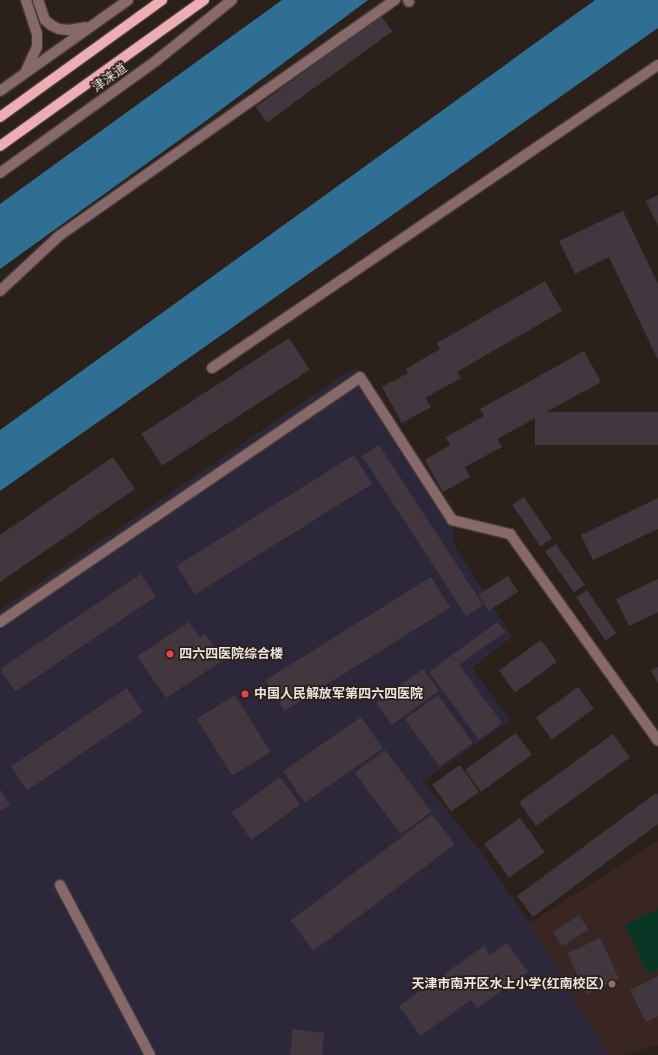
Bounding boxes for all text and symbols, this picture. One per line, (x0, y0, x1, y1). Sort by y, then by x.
street label: 津涞道 (90, 60, 130, 96)
place label: 四六四医院综合楼 (179, 646, 283, 662)
marker: 四六四医院综合楼 (164, 648, 176, 660)
place label: 中国人民解放军第四六四医院 (254, 686, 423, 702)
marker: 中国人民解放军第四六四医院 (239, 688, 251, 700)
place label: 天津市南开区水上小学(红南校区) (412, 976, 604, 992)
marker: 天津市南开区水上小学(红南校区) (607, 979, 617, 989)

